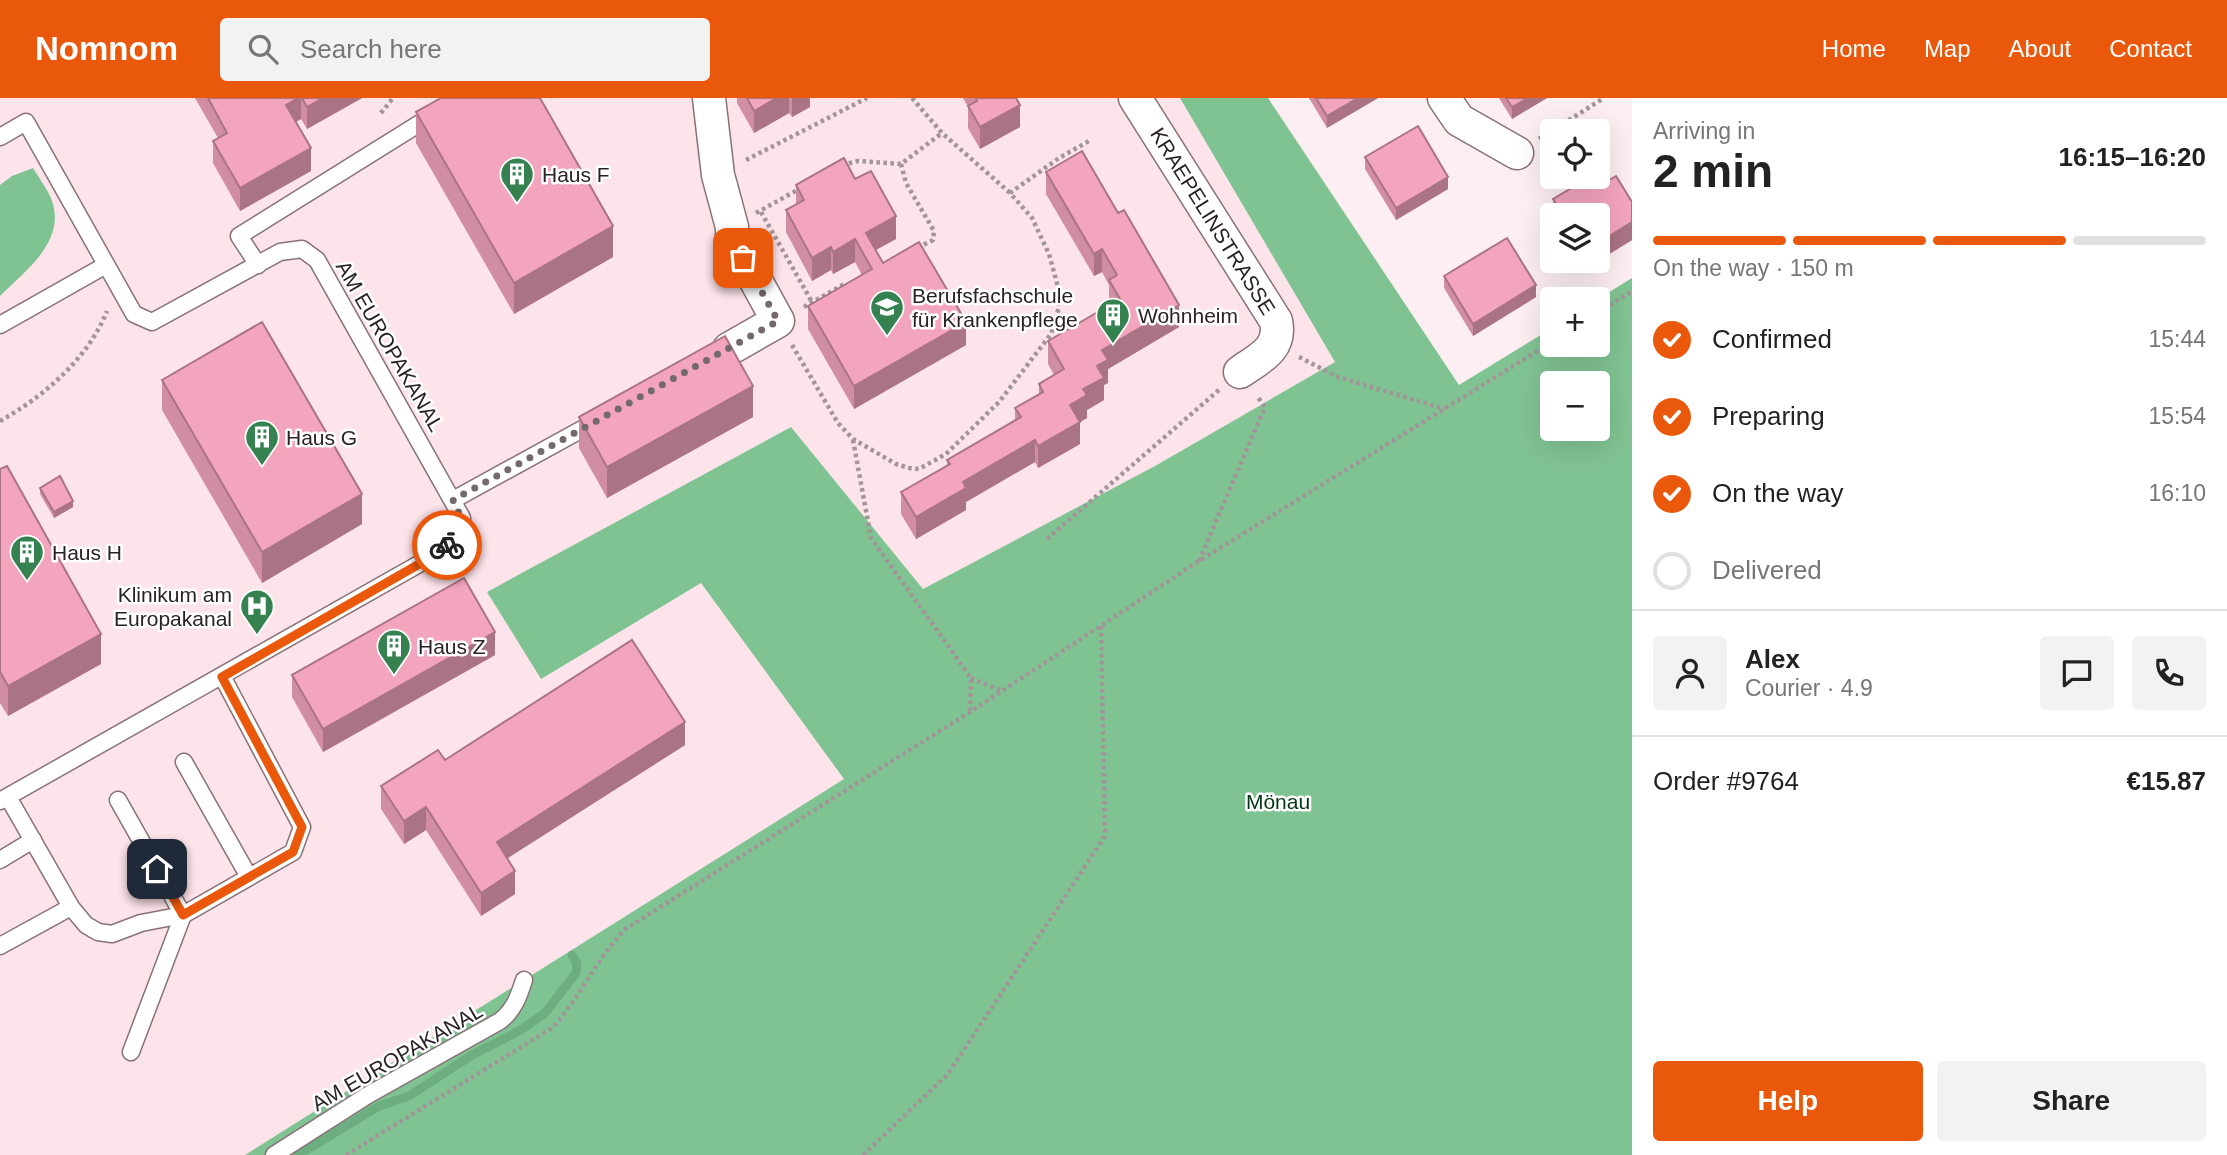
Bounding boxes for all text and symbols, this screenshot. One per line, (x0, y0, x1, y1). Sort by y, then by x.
search box (220, 18, 710, 81)
text: Nomnom (35, 30, 178, 67)
icon: search (244, 30, 282, 68)
text: Search here (300, 34, 442, 64)
text: Home (1822, 35, 1886, 62)
text: Map (1924, 35, 1971, 62)
text: About (2009, 35, 2071, 62)
text: Contact (2109, 35, 2192, 62)
text: Arriving in (1653, 118, 1755, 144)
map controls (1540, 119, 1610, 441)
button: locate (1540, 119, 1610, 189)
street label: KRAEPELINSTRASSE (1146, 123, 1280, 319)
text: 16:15–16:20 (2059, 142, 2206, 172)
text: 2 min (1653, 145, 1773, 197)
building icon: Haus F (498, 155, 536, 204)
place label: Haus F (542, 163, 610, 186)
button: layers (1540, 203, 1610, 273)
pin (713, 228, 773, 288)
icon: bag (724, 239, 762, 277)
text: On the way · 150 m (1653, 255, 1854, 281)
street label: AM EUROPAKANAL (332, 257, 448, 435)
place label: Berufsfachschule für Krankenpflege (912, 284, 1078, 331)
button: + (1540, 287, 1610, 357)
school or university icon: Berufsfachschule für Krankenpflege (868, 288, 906, 337)
building icon: Wohnheim (1094, 296, 1132, 345)
place label: Wohnheim (1138, 304, 1238, 327)
icon: check (1653, 321, 1691, 359)
text: Confirmed (1712, 324, 1832, 354)
text: 15:44 (2148, 326, 2206, 352)
button: − (1540, 371, 1610, 441)
icon: check (1653, 398, 1691, 436)
text: Preparing (1712, 401, 1825, 431)
text: 15:54 (2148, 403, 2206, 429)
building icon: Haus G (243, 418, 281, 467)
place label: Haus G (286, 426, 357, 449)
icon: check (1653, 475, 1691, 513)
text: On the way (1712, 478, 1844, 508)
text: 16:10 (2148, 480, 2206, 506)
courier (412, 510, 482, 580)
icon: bike (428, 526, 466, 564)
building icon: Haus H (8, 533, 46, 582)
place label: Haus H (52, 541, 122, 564)
text: Delivered (1712, 555, 1822, 585)
place label: Klinikum am Europakanal (114, 583, 232, 630)
hospital icon: Klinikum am Europakanal (238, 587, 276, 636)
building icon: Haus Z (375, 627, 413, 676)
place label: Haus Z (418, 635, 486, 658)
button: person (1653, 636, 1727, 710)
button: chat (2040, 636, 2114, 710)
button: phone (2132, 636, 2206, 710)
text: Alex (1745, 644, 1800, 674)
text: Courier · 4.9 (1745, 675, 1873, 701)
text: Order #9764 (1653, 766, 1799, 796)
text: €15.87 (2126, 766, 2206, 796)
park label: Mönau (1246, 790, 1310, 813)
pin (127, 839, 187, 899)
icon: home (138, 850, 176, 888)
street label: AM EUROPAKANAL (308, 999, 486, 1115)
button: Help (1653, 1061, 1923, 1141)
button: Share (1937, 1061, 2206, 1141)

